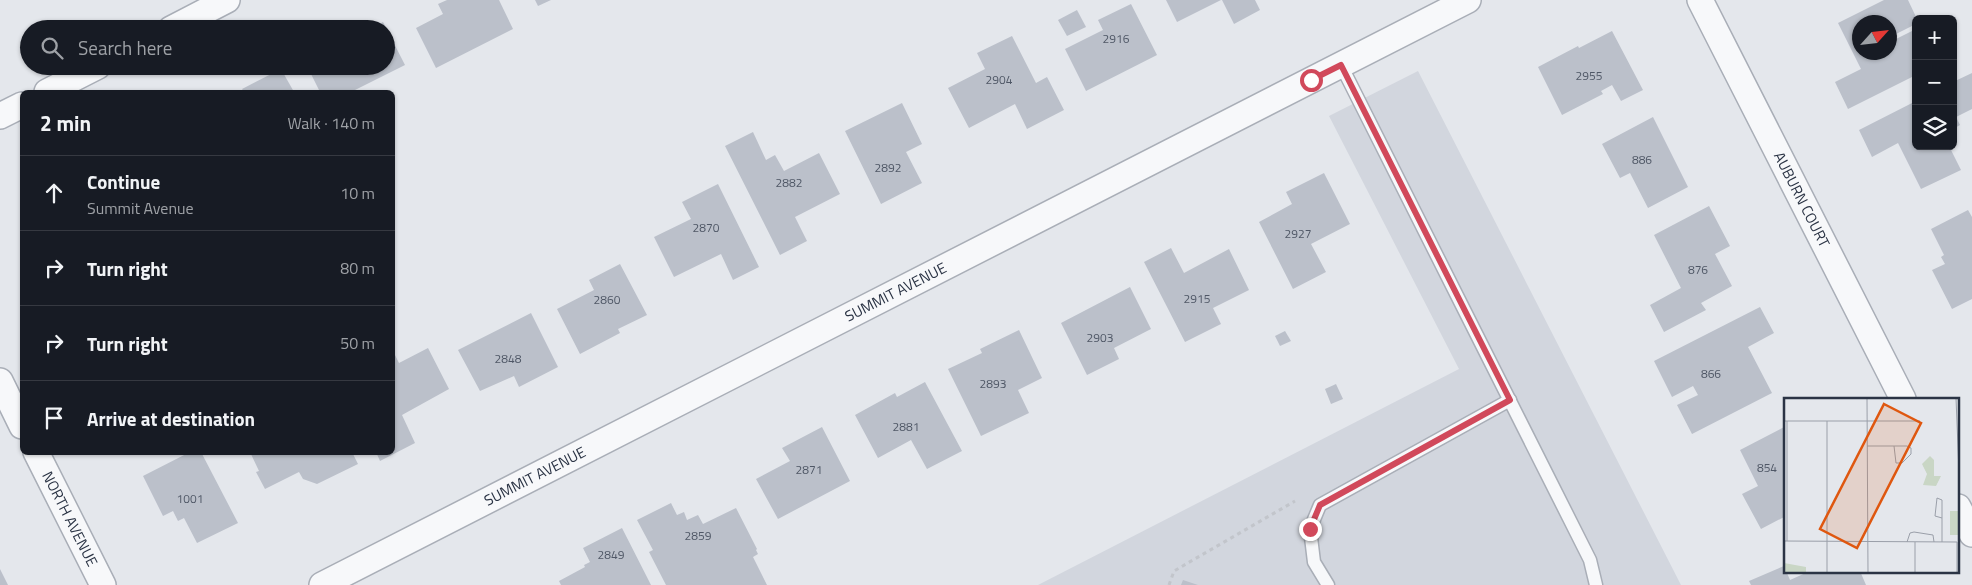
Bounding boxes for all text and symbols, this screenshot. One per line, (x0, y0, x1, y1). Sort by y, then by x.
north arrow (1852, 15, 1897, 60)
map controls (1912, 15, 1957, 150)
button: + (1912, 15, 1957, 60)
search box (20, 20, 395, 75)
house number: 2916 (1103, 29, 1130, 48)
text: Search here (78, 33, 172, 62)
icon: search (38, 34, 66, 62)
button: − (1912, 60, 1957, 105)
house number: 2955 (1576, 66, 1603, 85)
route start (1300, 69, 1323, 92)
house number: 2904 (986, 70, 1013, 89)
button: layers (1912, 105, 1957, 150)
text: 2 min (40, 107, 91, 139)
text: Walk · 140 m (287, 111, 375, 135)
street label: AUBURN COURT (1768, 148, 1836, 251)
house number: 886 (1632, 150, 1652, 169)
house number: 2892 (875, 158, 901, 177)
text: Continue (87, 167, 160, 196)
house number: 2882 (776, 173, 802, 192)
icon: ahead (40, 179, 68, 207)
text: 10 m (340, 181, 375, 205)
text: Summit Avenue (87, 196, 194, 220)
house number: 2870 (693, 218, 720, 237)
house number: 2927 (1285, 224, 1311, 243)
icon: right (40, 254, 68, 282)
text: Turn right (87, 254, 168, 283)
text: 80 m (340, 256, 375, 280)
street label: SUMMIT AVENUE (840, 256, 950, 327)
house number: 876 (1688, 260, 1708, 279)
house number: 2915 (1184, 289, 1211, 308)
house number: 2860 (594, 290, 621, 309)
house number: 2903 (1087, 328, 1113, 347)
icon: right (40, 329, 68, 357)
text: Turn right (87, 329, 168, 358)
text: 50 m (340, 331, 375, 355)
house number: 2848 (495, 349, 522, 368)
house number: 866 (1701, 364, 1721, 383)
house number: 2893 (980, 374, 1006, 393)
inset map (1784, 398, 1960, 572)
icon: arrive (40, 404, 68, 432)
text: Arrive at destination (87, 404, 255, 433)
house number: 2881 (893, 417, 919, 436)
street label: SUMMIT AVENUE (480, 440, 590, 512)
house number: 854 (1757, 458, 1777, 477)
house number: 2871 (796, 460, 822, 479)
street label: NORTH AVENUE (36, 467, 104, 570)
house number: 1001 (177, 489, 203, 508)
route end (1299, 518, 1322, 541)
house number: 2859 (685, 526, 712, 545)
house number: 2849 (598, 545, 625, 564)

